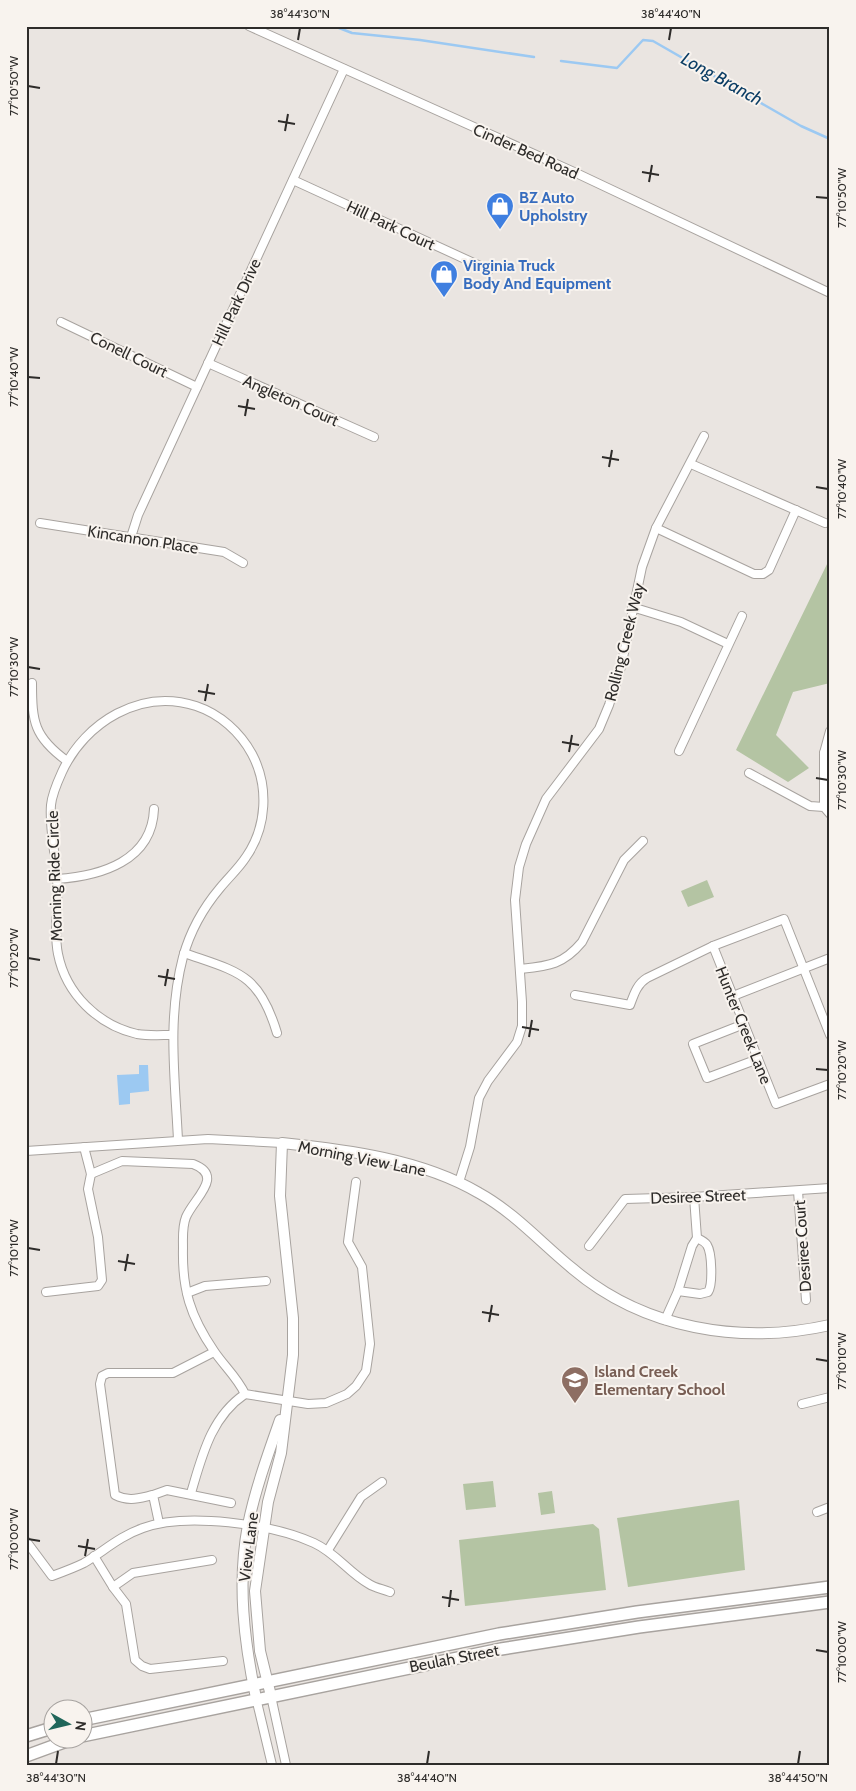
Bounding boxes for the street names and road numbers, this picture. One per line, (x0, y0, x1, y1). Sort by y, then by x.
street label: Cinder Bed Road (470, 120, 581, 183)
street label: Hill Park Court (344, 197, 439, 254)
street label: Hill Park Drive (208, 256, 265, 349)
street label: Conell Court (87, 328, 171, 382)
street label: Angleton Court (240, 371, 342, 430)
street label: Kincannon Place (86, 521, 200, 558)
street label: Rolling Creek Way (601, 581, 648, 703)
street label: Morning Ride Circle (43, 810, 66, 942)
street label: Hunter Creek Lane (711, 964, 776, 1087)
street label: Morning View Lane (296, 1137, 427, 1180)
street label: Desiree Street (650, 1185, 747, 1208)
street label: Desiree Court (790, 1199, 815, 1292)
street label: View Lane (235, 1511, 262, 1583)
street label: Beulah Street (408, 1640, 501, 1676)

